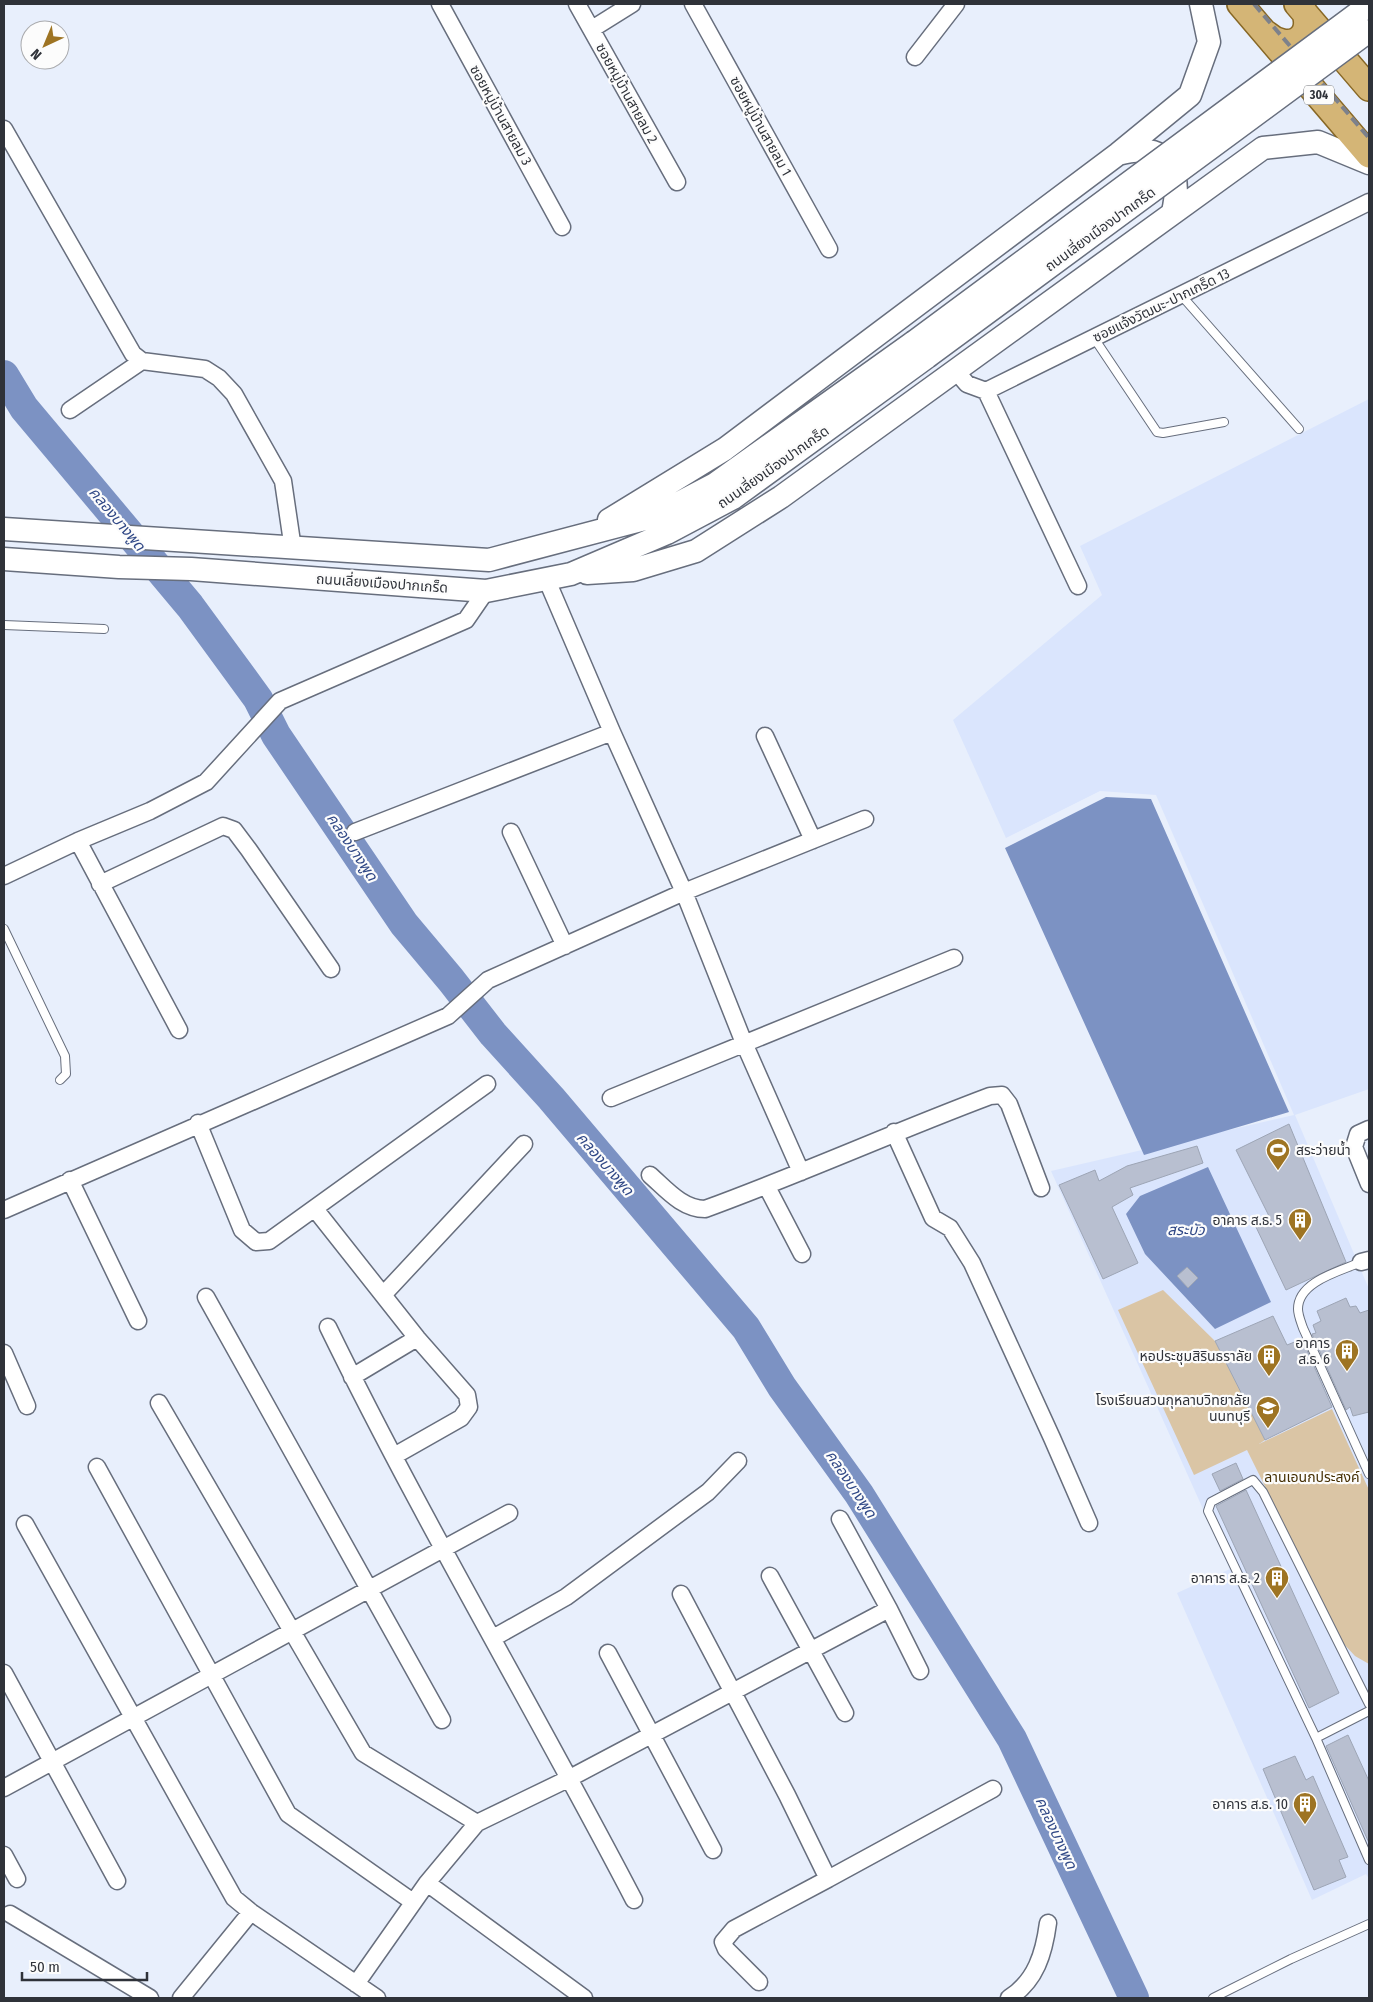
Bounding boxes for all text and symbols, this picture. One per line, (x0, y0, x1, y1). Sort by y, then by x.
north arrow (20, 20, 70, 70)
street label: ซอยหมู่บ้านสายลม 2 (592, 40, 661, 146)
text: N (27, 45, 45, 63)
street label: ซอยหมู่บ้านสายลม 3 (466, 62, 535, 168)
street label: ซอยหมู่บ้านสายลม 1 (726, 74, 795, 179)
road number: 304 (1304, 86, 1334, 104)
street label: ถนนเลี่ยงเมืองปากเกร็ด (1041, 182, 1159, 275)
street label: ซอยแจ้งวัฒนะ-ปากเกร็ด 13 (1090, 265, 1232, 346)
street label: ถนนเลี่ยงเมืองปากเกร็ด (713, 421, 832, 512)
water label: คลองบางพูด (85, 484, 149, 555)
street label: ถนนเลี่ยงเมืองปากเกร็ด (315, 568, 449, 597)
water label: คลองบางพูด (323, 810, 382, 885)
water label: คลองบางพูด (573, 1129, 638, 1200)
sports icon: สระว่ายน้ำ (1265, 1137, 1291, 1171)
place label: สระว่ายน้ำ (1296, 1140, 1351, 1159)
building icon: อาคาร ส.ธ. 5 (1287, 1207, 1313, 1241)
place label: อาคาร ส.ธ. 5 (1213, 1212, 1282, 1229)
water label: สระบัว (1167, 1221, 1205, 1239)
place label: อาคาร ส.ธ. 6 (1295, 1335, 1330, 1368)
building icon: อาคาร ส.ธ. 6 (1334, 1338, 1360, 1372)
building icon: หอประชุมสิรินธราลัย (1256, 1343, 1282, 1377)
place label: หอประชุมสิรินธราลัย (1140, 1348, 1252, 1365)
place label: โรงเรียนสวนกุหลาบวิทยาลัย นนทบุรี (1096, 1392, 1250, 1425)
school or university icon: โรงเรียนสวนกุหลาบวิทยาลัย นนทบุรี (1255, 1395, 1281, 1429)
water label: คลองบางพูด (822, 1447, 881, 1522)
park label: ลานเอนกประสงค์ (1264, 1469, 1360, 1486)
building icon: อาคาร ส.ธ. 2 (1264, 1565, 1290, 1599)
place label: อาคาร ส.ธ. 2 (1191, 1570, 1260, 1587)
building icon: อาคาร ส.ธ. 10 (1292, 1791, 1318, 1825)
water label: คลองบางพูด (1032, 1794, 1081, 1873)
place label: อาคาร ส.ธ. 10 (1212, 1796, 1288, 1813)
scale bar (22, 1950, 148, 1982)
text: 50 m (30, 1958, 60, 1976)

